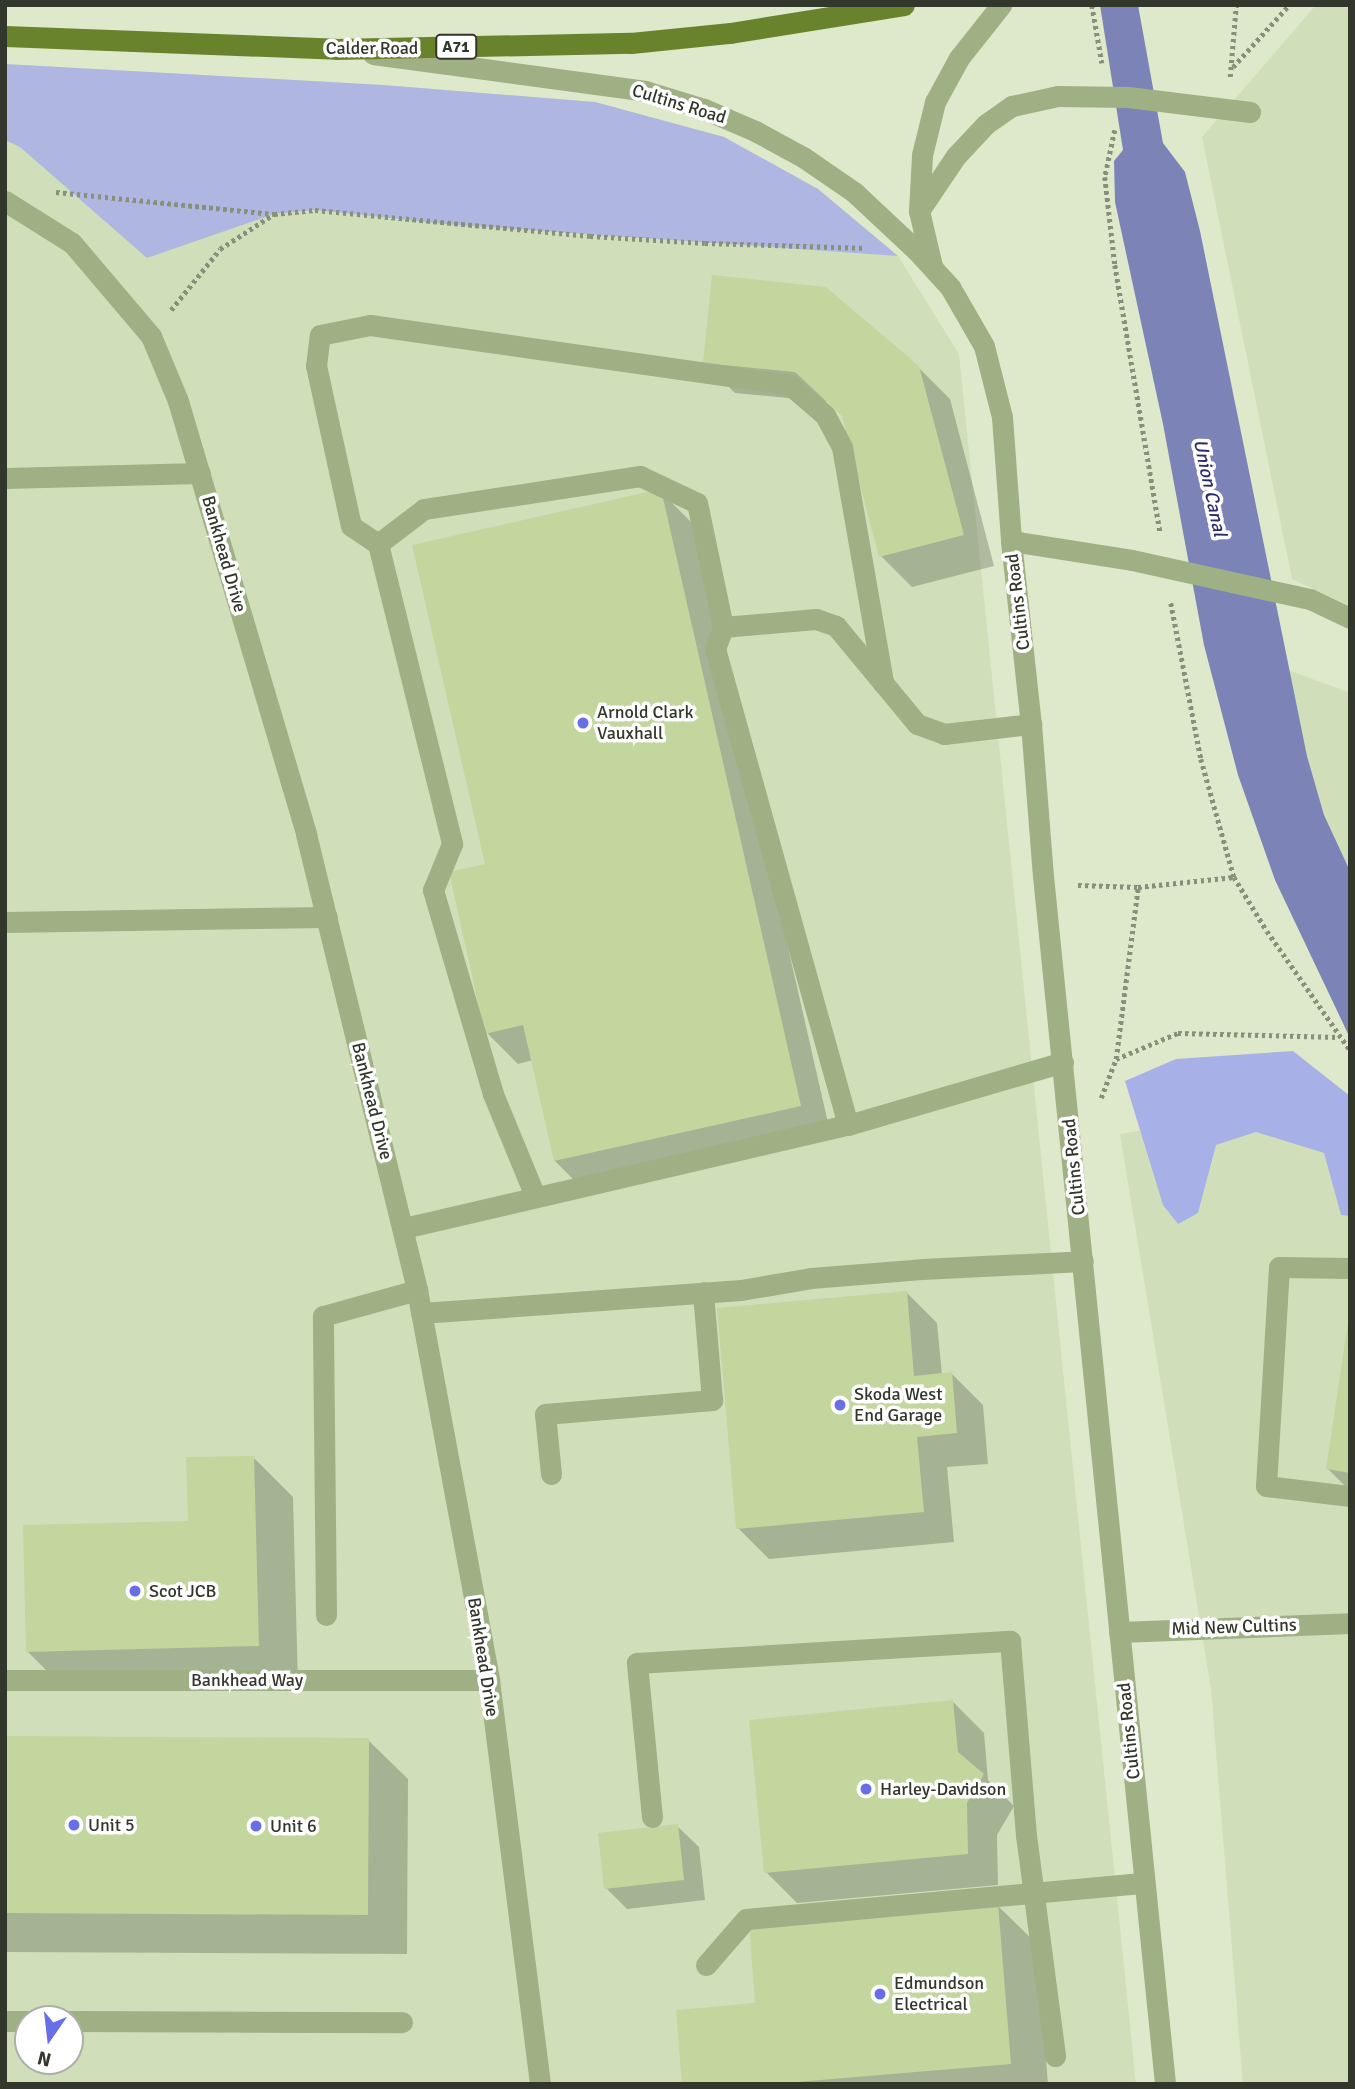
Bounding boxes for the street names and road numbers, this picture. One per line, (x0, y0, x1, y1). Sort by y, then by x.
road number: A71 (435, 34, 477, 60)
street label: Calder Road (326, 37, 418, 59)
street label: Cultins Road (629, 79, 729, 129)
street label: Bankhead Drive (197, 493, 251, 615)
street label: Cultins Road (1001, 552, 1035, 652)
street label: Bankhead Drive (347, 1040, 397, 1162)
street label: Cultins Road (1058, 1118, 1090, 1216)
street label: Bankhead Drive (463, 1596, 503, 1718)
street label: Mid New Cultins (1171, 1614, 1297, 1640)
street label: Bankhead Way (191, 1669, 303, 1691)
street label: Cultins Road (1113, 1682, 1145, 1780)

